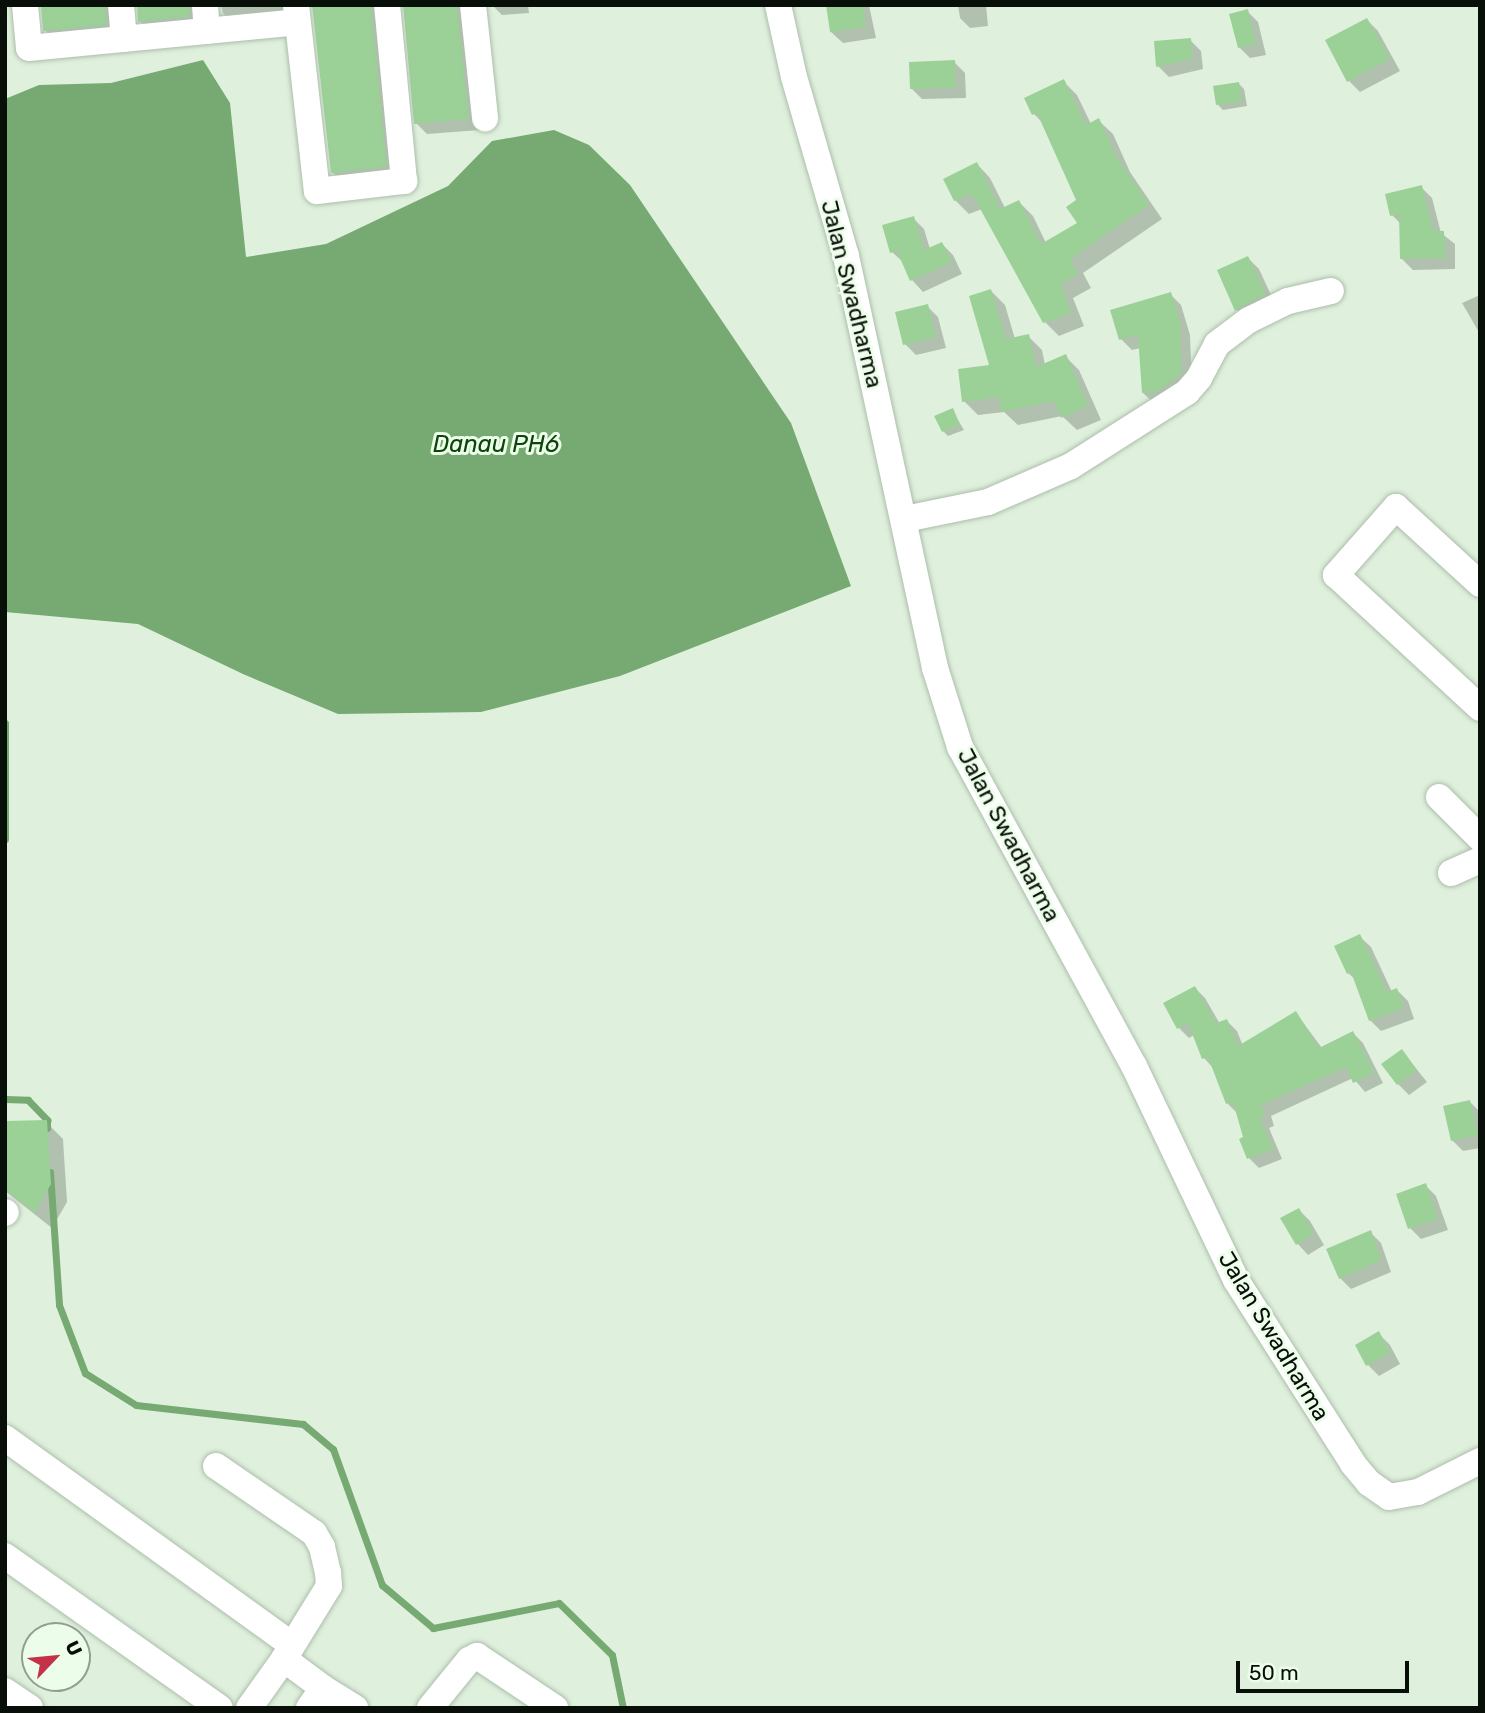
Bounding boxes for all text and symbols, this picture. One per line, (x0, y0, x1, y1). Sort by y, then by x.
street label: Jalan Swadharma (815, 197, 889, 391)
water label: Danau PH6 (433, 431, 559, 459)
street label: Jalan Swadharma (952, 744, 1066, 926)
street label: Jalan Swadharma (1213, 1246, 1335, 1426)
north arrow (21, 1622, 91, 1692)
text: U (60, 1637, 87, 1660)
scale bar (1240, 1646, 1413, 1690)
text: 50 m (1249, 1660, 1299, 1685)

